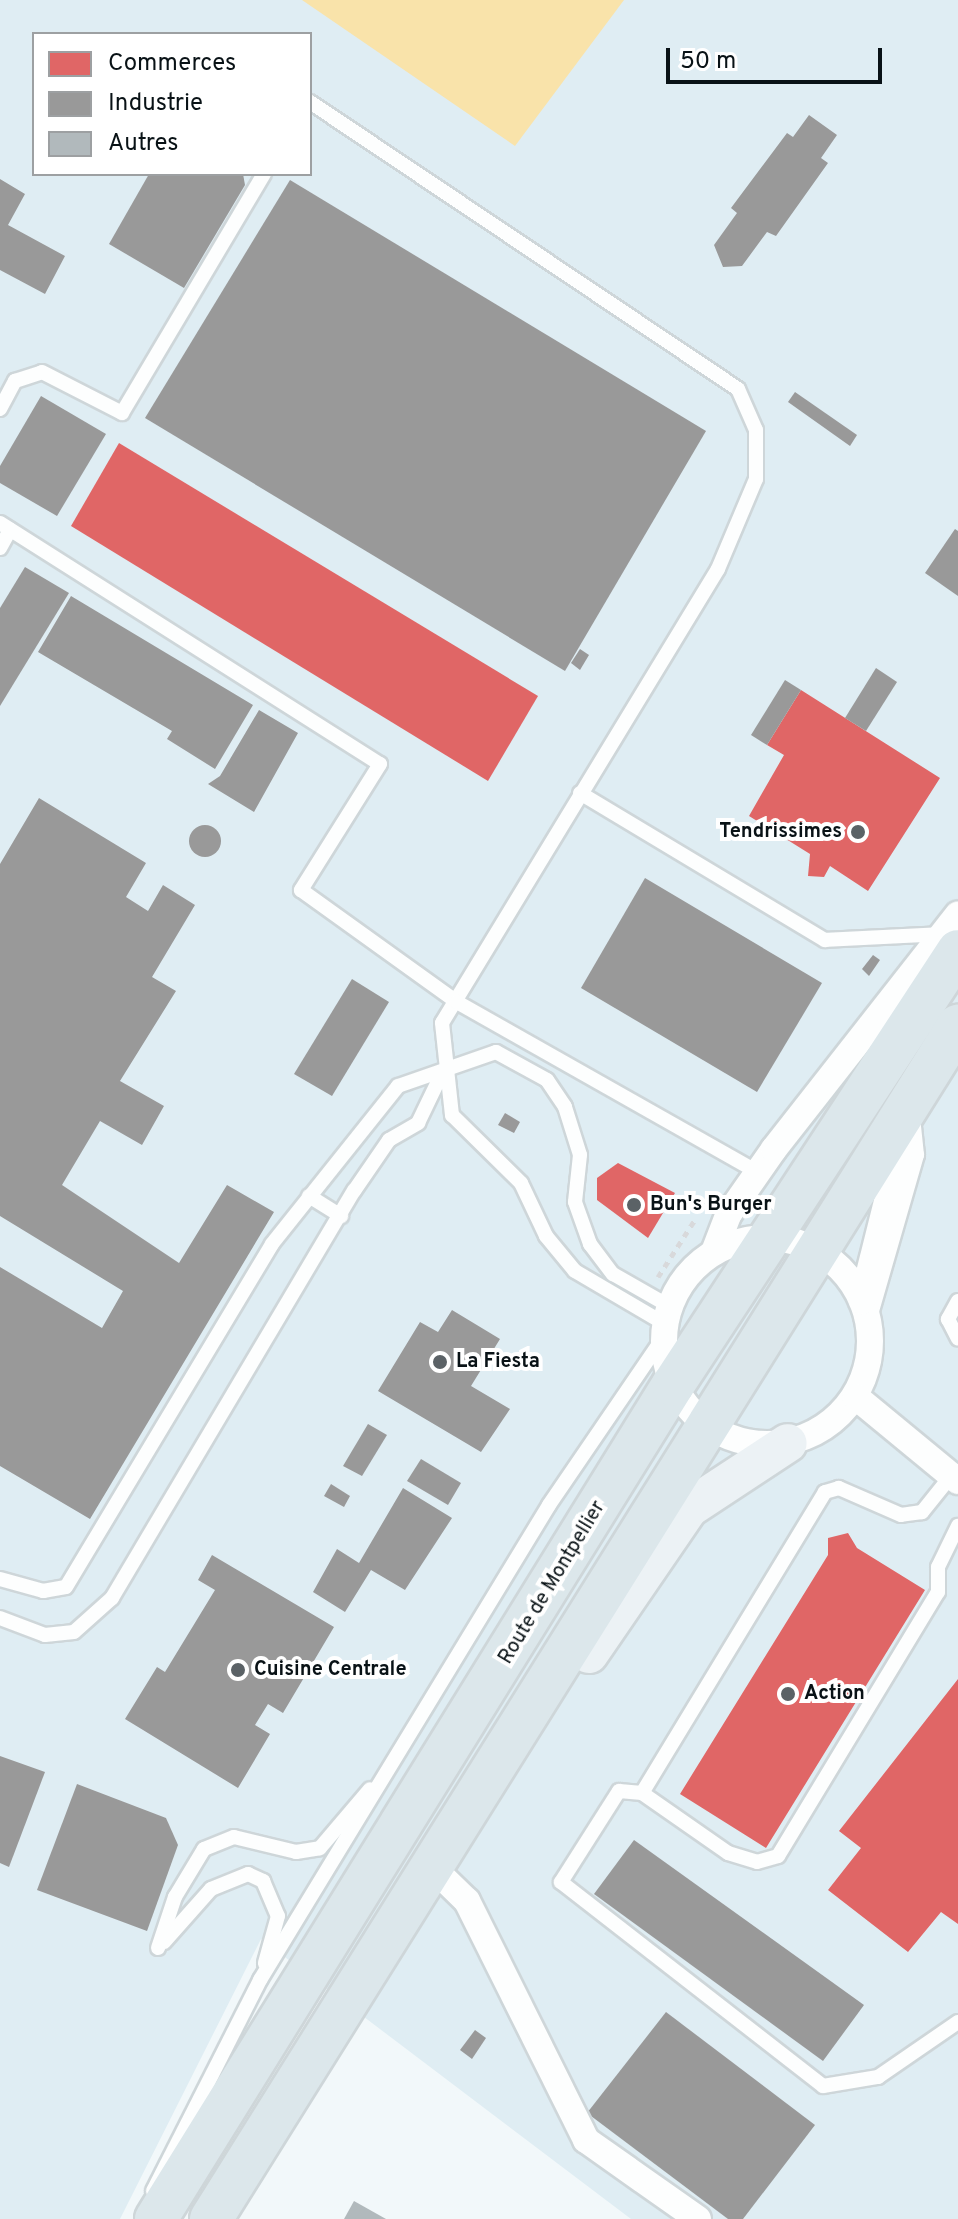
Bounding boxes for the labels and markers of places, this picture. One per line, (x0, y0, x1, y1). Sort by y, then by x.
place label: Tendrissimes (719, 820, 842, 844)
marker: Tendrissimes (849, 823, 867, 841)
place label: Bun's Burger (650, 1193, 772, 1217)
marker: Bun's Burger (625, 1196, 643, 1214)
place label: La Fiesta (456, 1350, 540, 1374)
marker: La Fiesta (431, 1353, 449, 1371)
place label: Cuisine Centrale (254, 1658, 407, 1682)
marker: Cuisine Centrale (229, 1661, 247, 1679)
place label: Action (804, 1682, 865, 1706)
marker: Action (779, 1685, 797, 1703)

